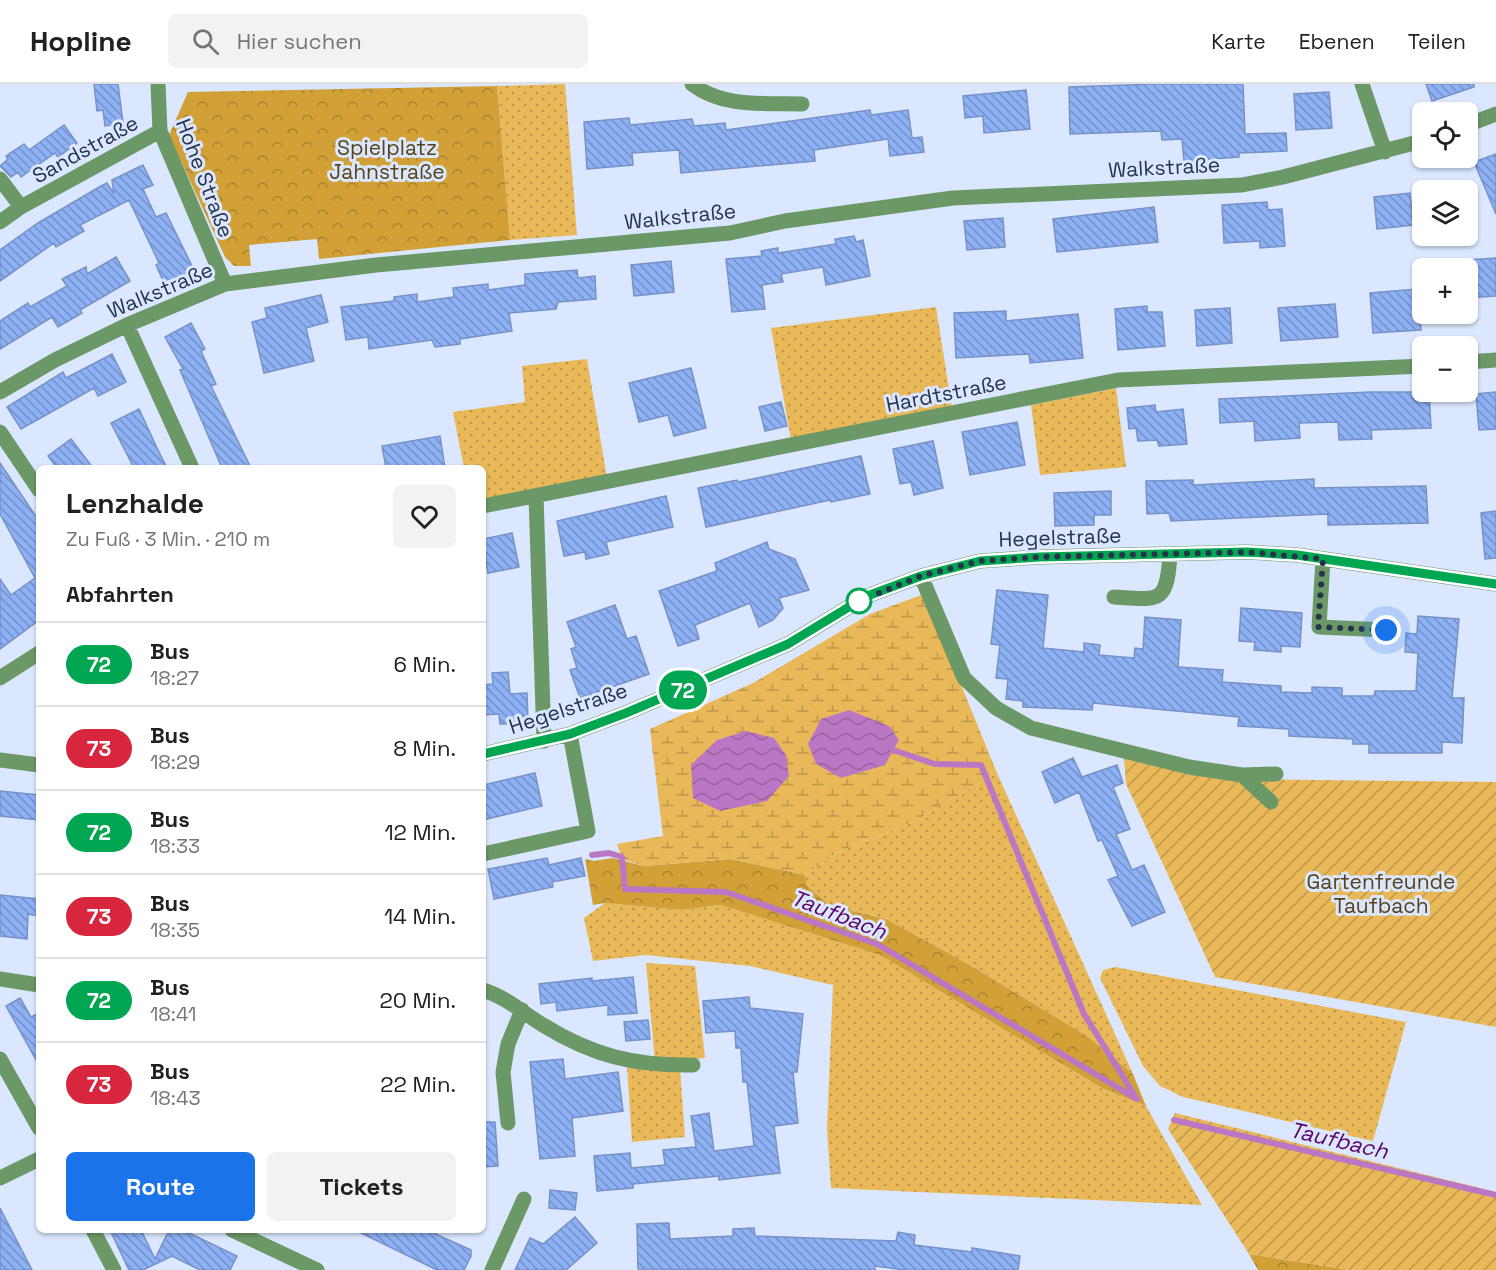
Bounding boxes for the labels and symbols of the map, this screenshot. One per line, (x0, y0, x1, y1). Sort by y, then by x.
street label: Sandstraße (27, 109, 143, 189)
street label: Hohe Straße (170, 115, 240, 241)
park label: Spielplatz Jahnstraße (329, 134, 445, 185)
street label: Walkstraße (1107, 151, 1221, 183)
street label: Walkstraße (623, 197, 737, 235)
street label: Walkstraße (103, 256, 217, 324)
street label: Hardtstraße (883, 368, 1009, 418)
street label: Hegelstraße (998, 521, 1122, 553)
unlabelled marker (846, 588, 872, 614)
your location (1371, 615, 1401, 645)
line badge: 72 (656, 670, 710, 710)
street label: Hegelstraße (505, 676, 631, 740)
park label: Gartenfreunde Taufbach (1306, 868, 1456, 919)
water label: Taufbach (787, 883, 891, 945)
water label: Taufbach (1287, 1115, 1391, 1165)

